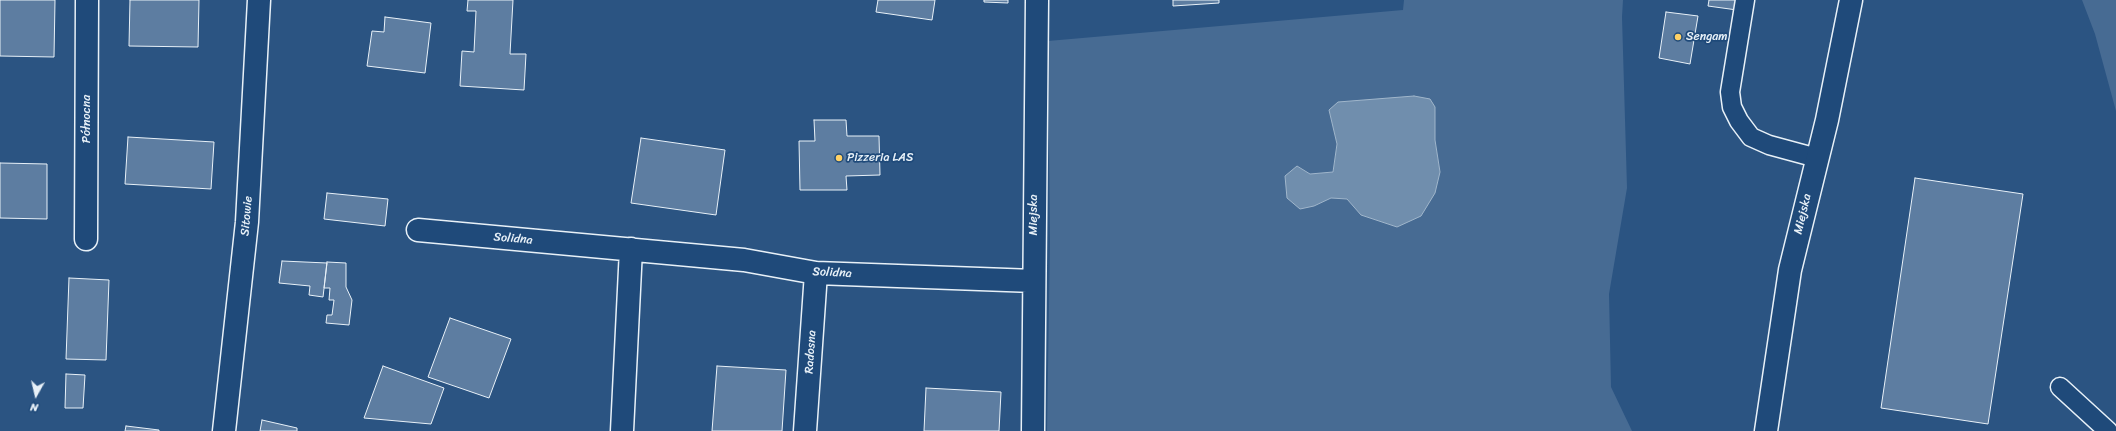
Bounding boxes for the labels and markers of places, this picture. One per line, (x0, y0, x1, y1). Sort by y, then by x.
place label: Sengam (1686, 30, 1727, 44)
marker: Sengam (1673, 32, 1683, 42)
place label: Pizzeria LAS (847, 151, 913, 165)
marker: Pizzeria LAS (834, 153, 844, 163)

